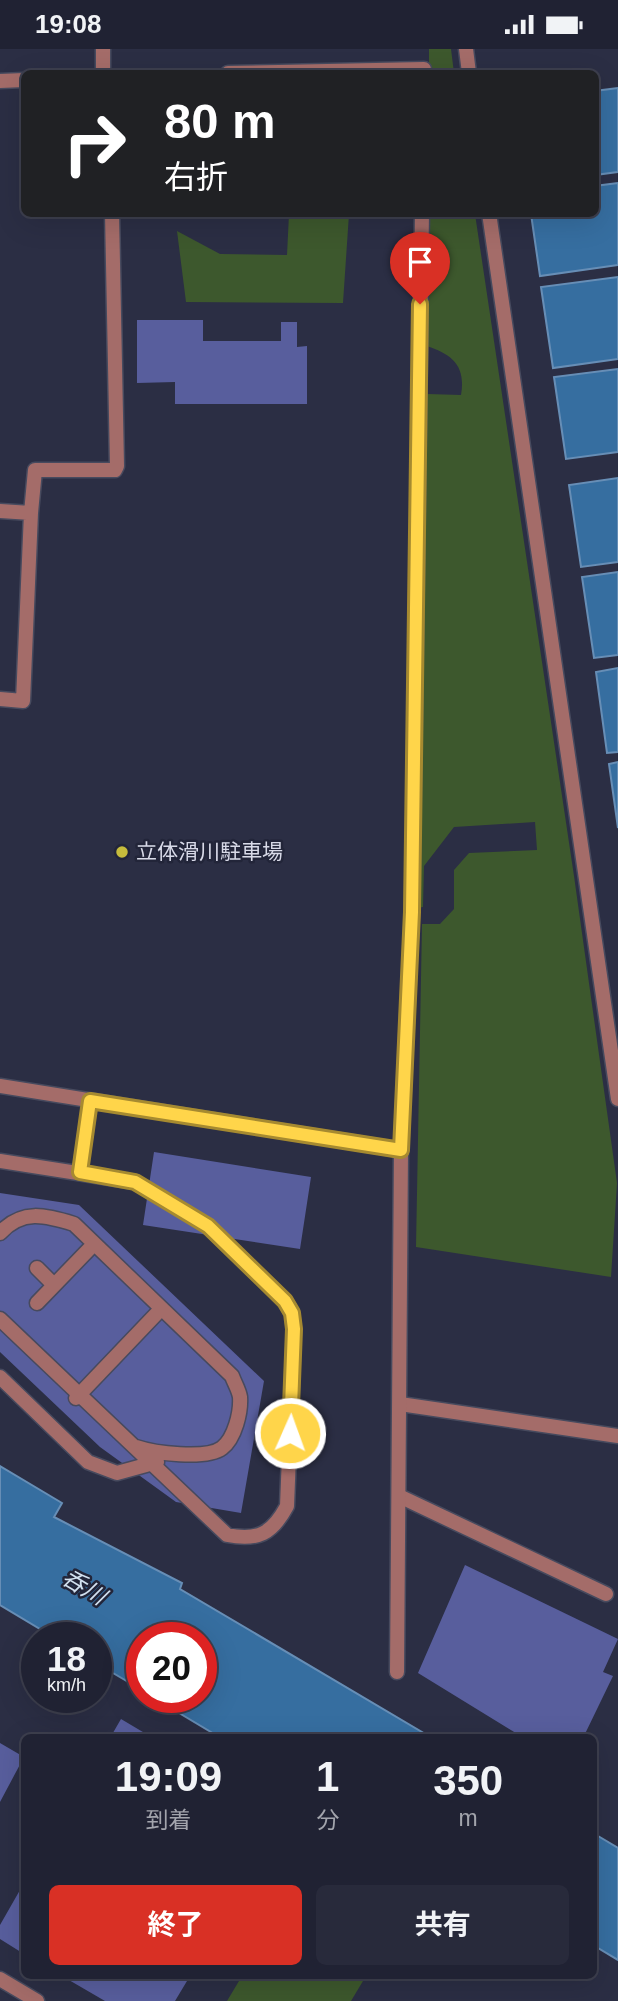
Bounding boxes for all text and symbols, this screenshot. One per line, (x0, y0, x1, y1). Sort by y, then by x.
text: 19:08 (35, 9, 102, 39)
text: 80 m (164, 94, 276, 148)
icon: right (49, 98, 140, 189)
text: 右折 (164, 159, 228, 195)
pin (390, 232, 450, 304)
icon: arrive (401, 243, 439, 281)
place label: 立体滑川駐車場 (136, 840, 283, 863)
marker: 立体滑川駐車場 (114, 844, 130, 860)
position arrow (253, 1396, 327, 1470)
water label: 呑川 (58, 1564, 113, 1612)
speed limit sign: 20 (126, 1622, 217, 1713)
text: 18 (47, 1639, 86, 1678)
text: km/h (47, 1675, 86, 1695)
text: 19:09 (115, 1753, 222, 1800)
text: 1 (316, 1753, 339, 1800)
text: 350 (433, 1757, 503, 1804)
text: m (459, 1805, 478, 1831)
text: 到着 (145, 1807, 191, 1833)
text: 分 (316, 1807, 339, 1833)
button: 終了 (49, 1885, 302, 1965)
button: 共有 (316, 1885, 569, 1965)

